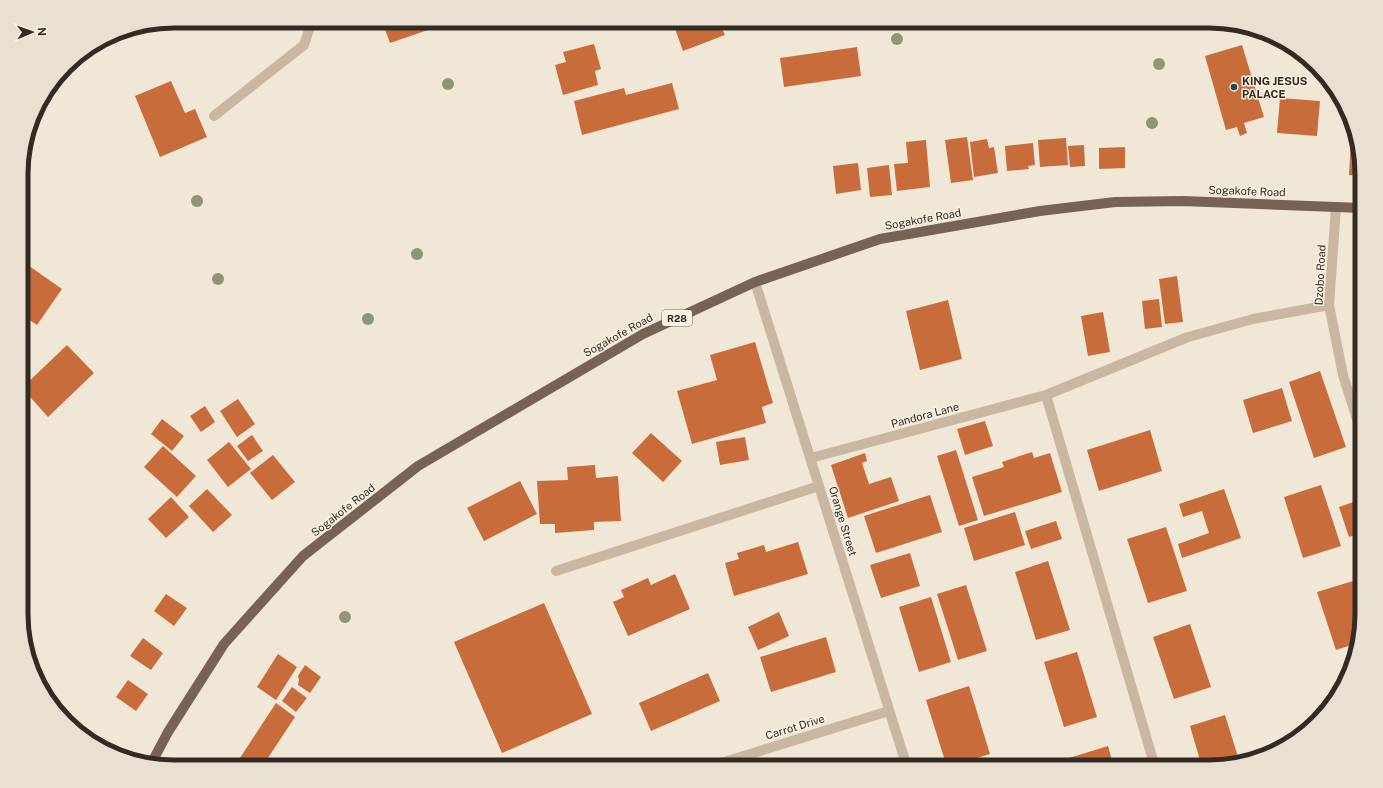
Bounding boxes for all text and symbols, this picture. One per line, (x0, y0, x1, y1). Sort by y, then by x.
north arrow (12, 12, 52, 52)
text: N (36, 27, 48, 36)
place label: KING JESUS PALACE (1242, 75, 1308, 100)
marker: KING JESUS PALACE (1229, 82, 1239, 92)
street label: Sogakofe Road (1208, 184, 1286, 198)
street label: Sogakofe Road (884, 206, 962, 232)
street label: Dzobo Road (1312, 244, 1328, 306)
road number: R28 (662, 310, 692, 326)
street label: Sogakofe Road (581, 311, 655, 359)
street label: Pandora Lane (890, 400, 960, 430)
street label: Sogakofe Road (309, 481, 377, 539)
street label: Orange Street (827, 485, 859, 557)
street label: Carrot Drive (764, 712, 826, 742)

